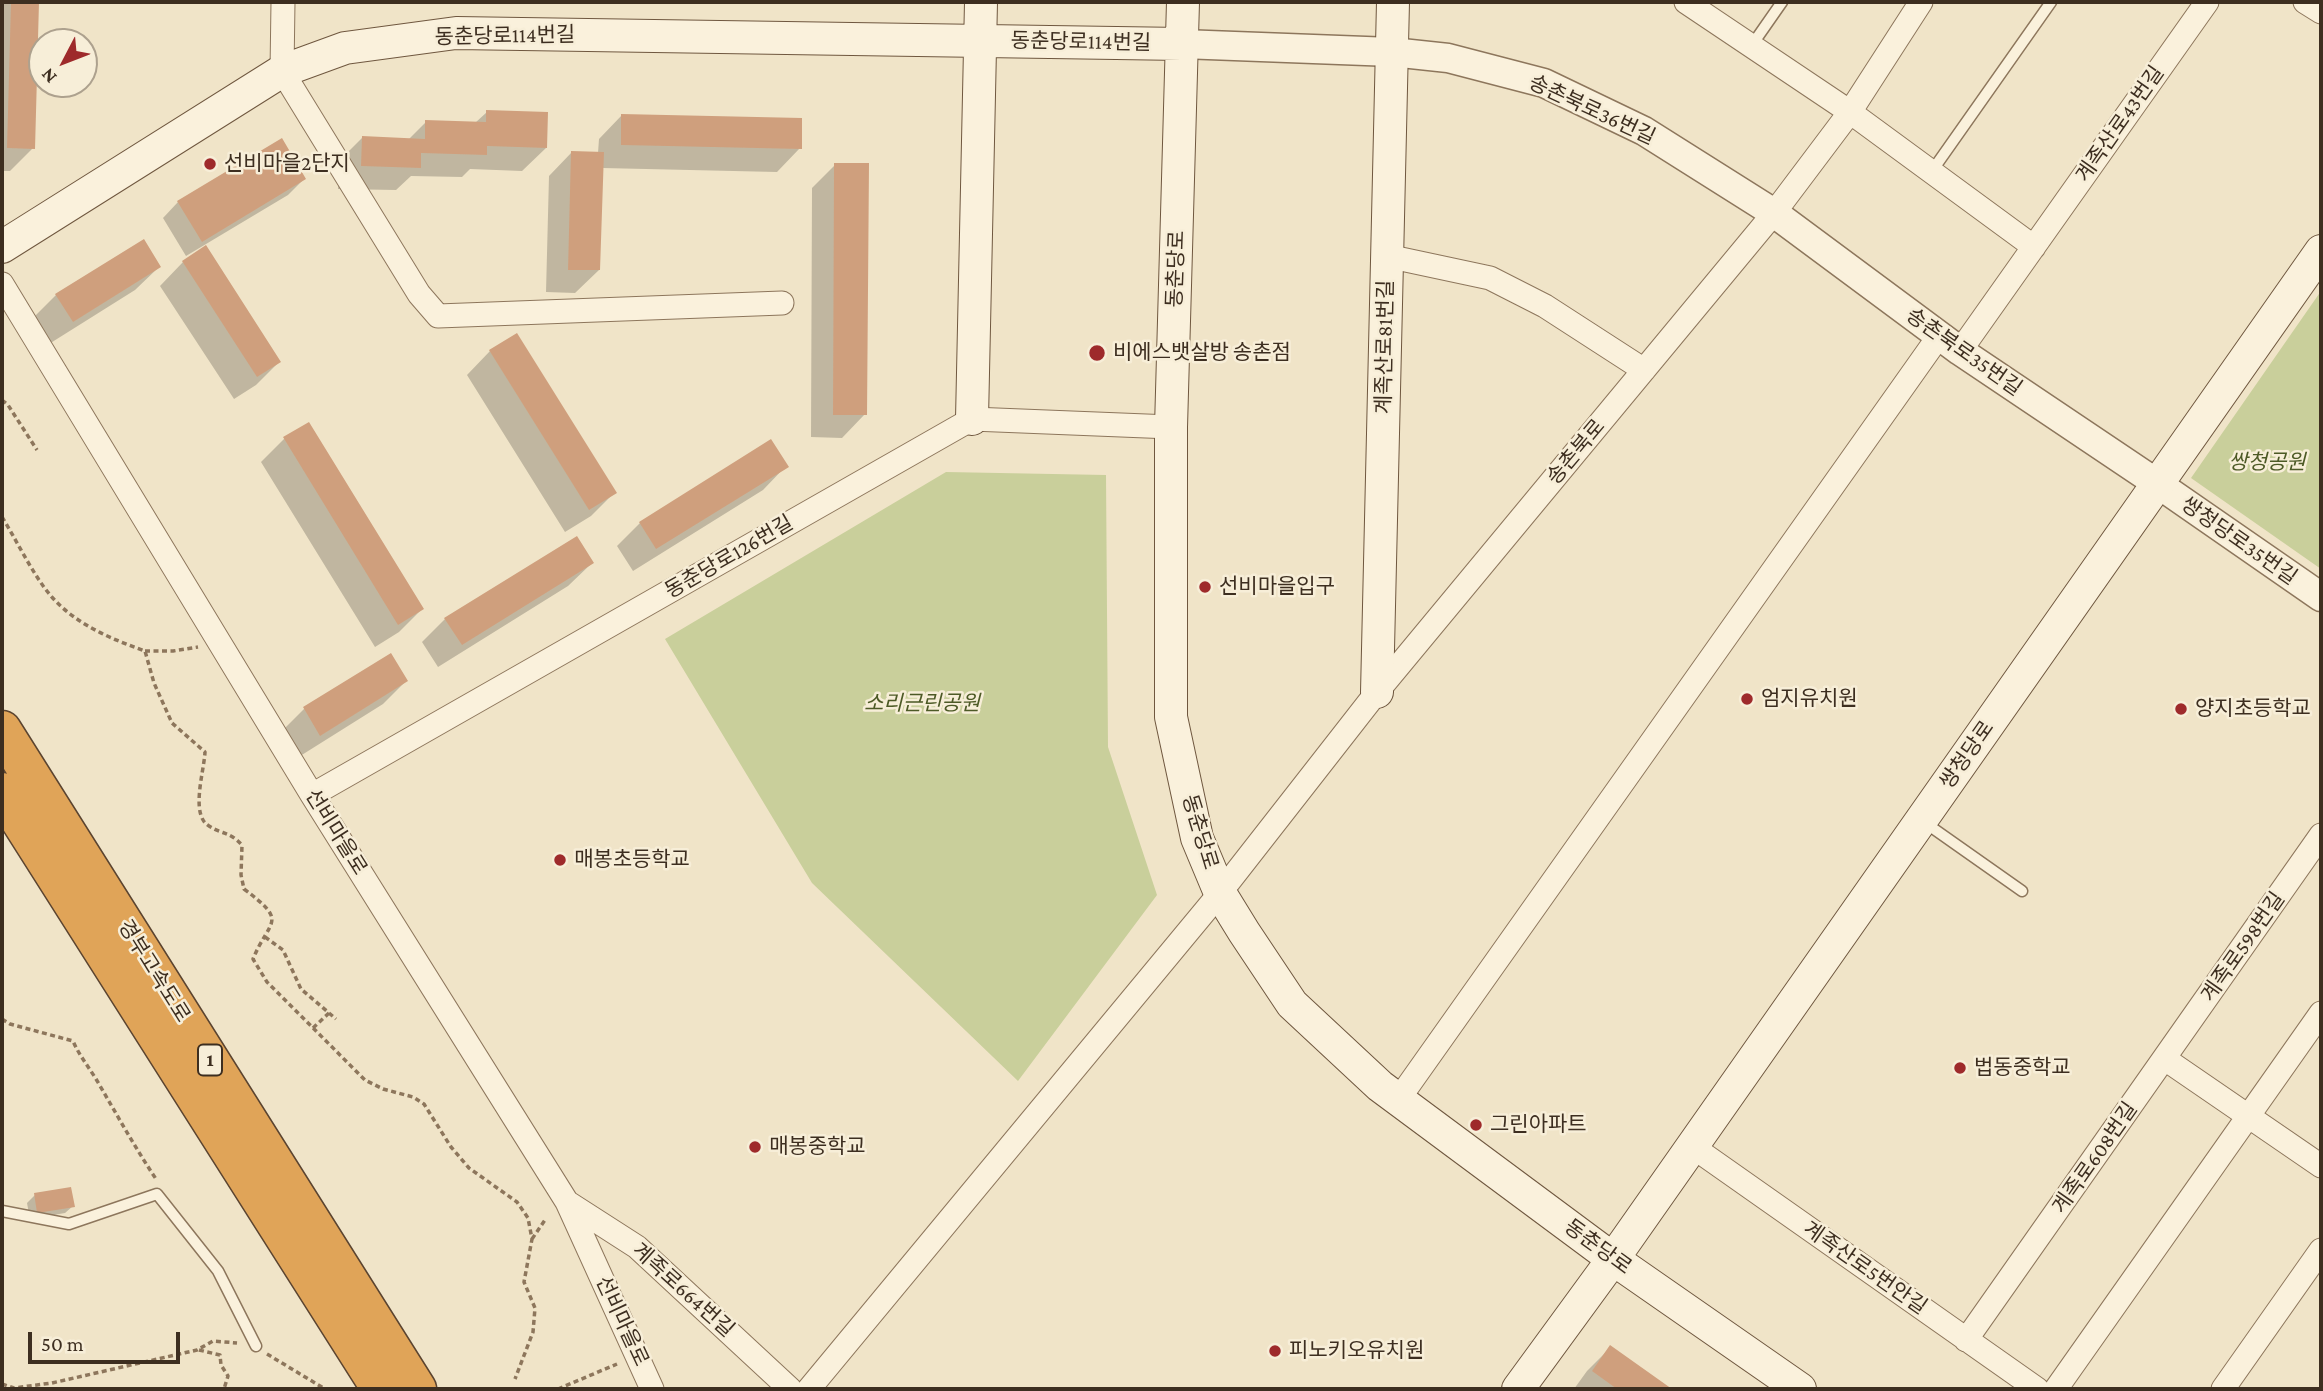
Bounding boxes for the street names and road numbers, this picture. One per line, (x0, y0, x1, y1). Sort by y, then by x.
street label: 동춘당로114번길 (434, 22, 576, 50)
street label: 동춘당로114번길 (1010, 28, 1152, 56)
street label: 계족산로43번길 (2071, 61, 2169, 187)
street label: 송촌북로36번길 (1525, 70, 1659, 150)
street label: 동춘당로 (1162, 230, 1190, 308)
street label: 계족산로81번길 (1371, 280, 1399, 414)
street label: 송촌북로35번길 (1901, 303, 2027, 401)
street label: 송촌북로 (1542, 414, 1610, 490)
street label: 쌍청당로35번길 (2176, 492, 2302, 590)
street label: 동춘당로126번길 (661, 510, 797, 604)
street label: 쌍청당로 (1935, 716, 1999, 794)
street label: 선비마을로 (300, 784, 372, 880)
street label: 동춘당로 (1177, 791, 1223, 873)
street label: 계족로598번길 (2196, 887, 2290, 1007)
street label: 경부고속도로 (113, 915, 195, 1027)
road number: 1 (198, 1044, 222, 1076)
street label: 계족로608번길 (2047, 1097, 2143, 1219)
street label: 동춘당로 (1559, 1214, 1637, 1280)
street label: 계족산로5번안길 (1798, 1216, 1932, 1320)
street label: 계족로664번길 (627, 1238, 739, 1342)
street label: 선비마을로 (590, 1272, 654, 1370)

